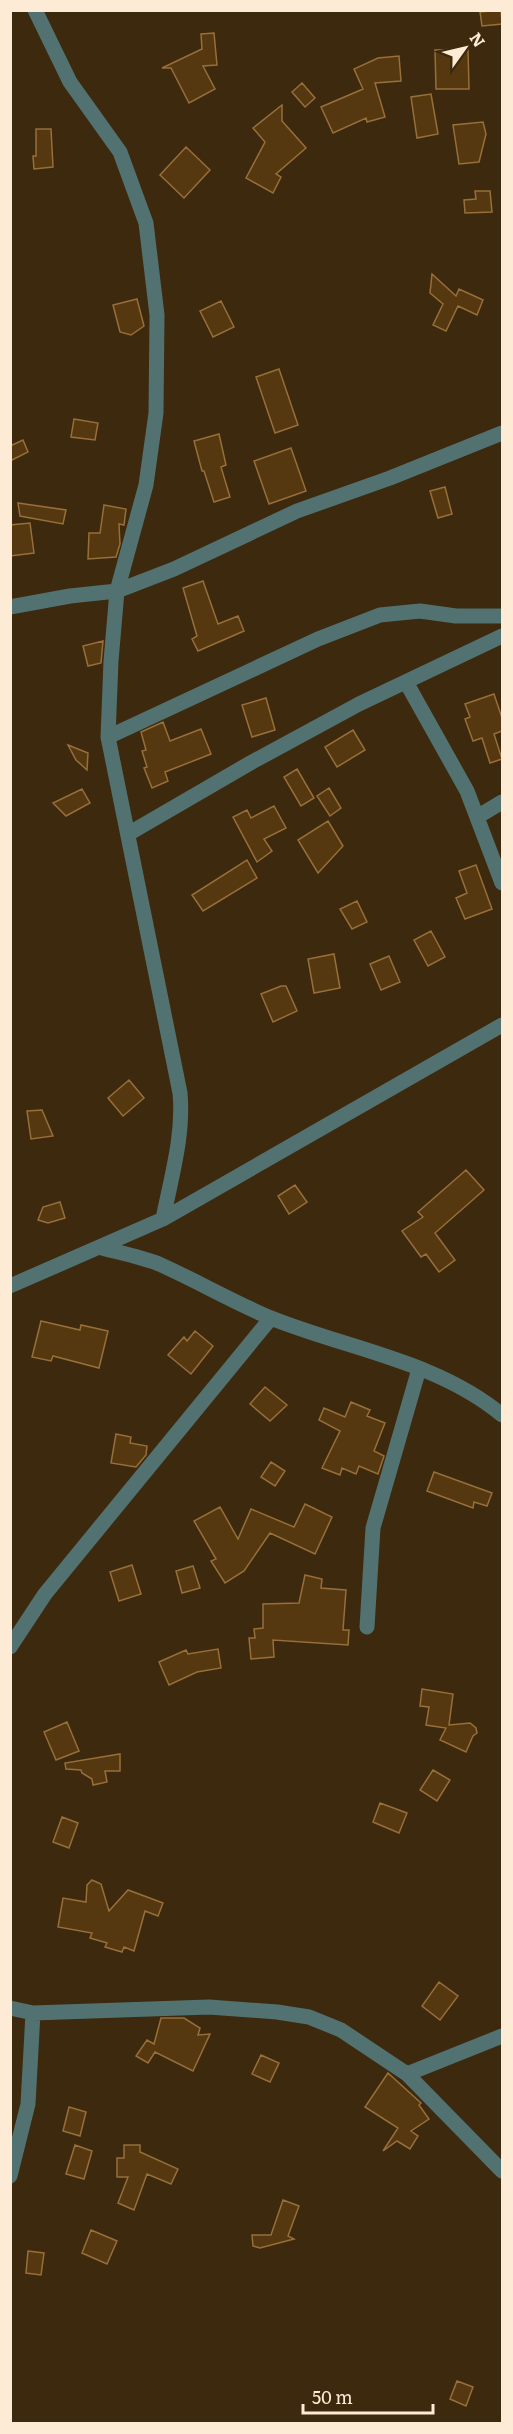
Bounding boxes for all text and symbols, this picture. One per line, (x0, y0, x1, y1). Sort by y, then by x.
north arrow (435, 18, 495, 78)
text: N (465, 27, 492, 51)
scale bar (303, 2377, 434, 2415)
text: 50 m (312, 2383, 353, 2410)

